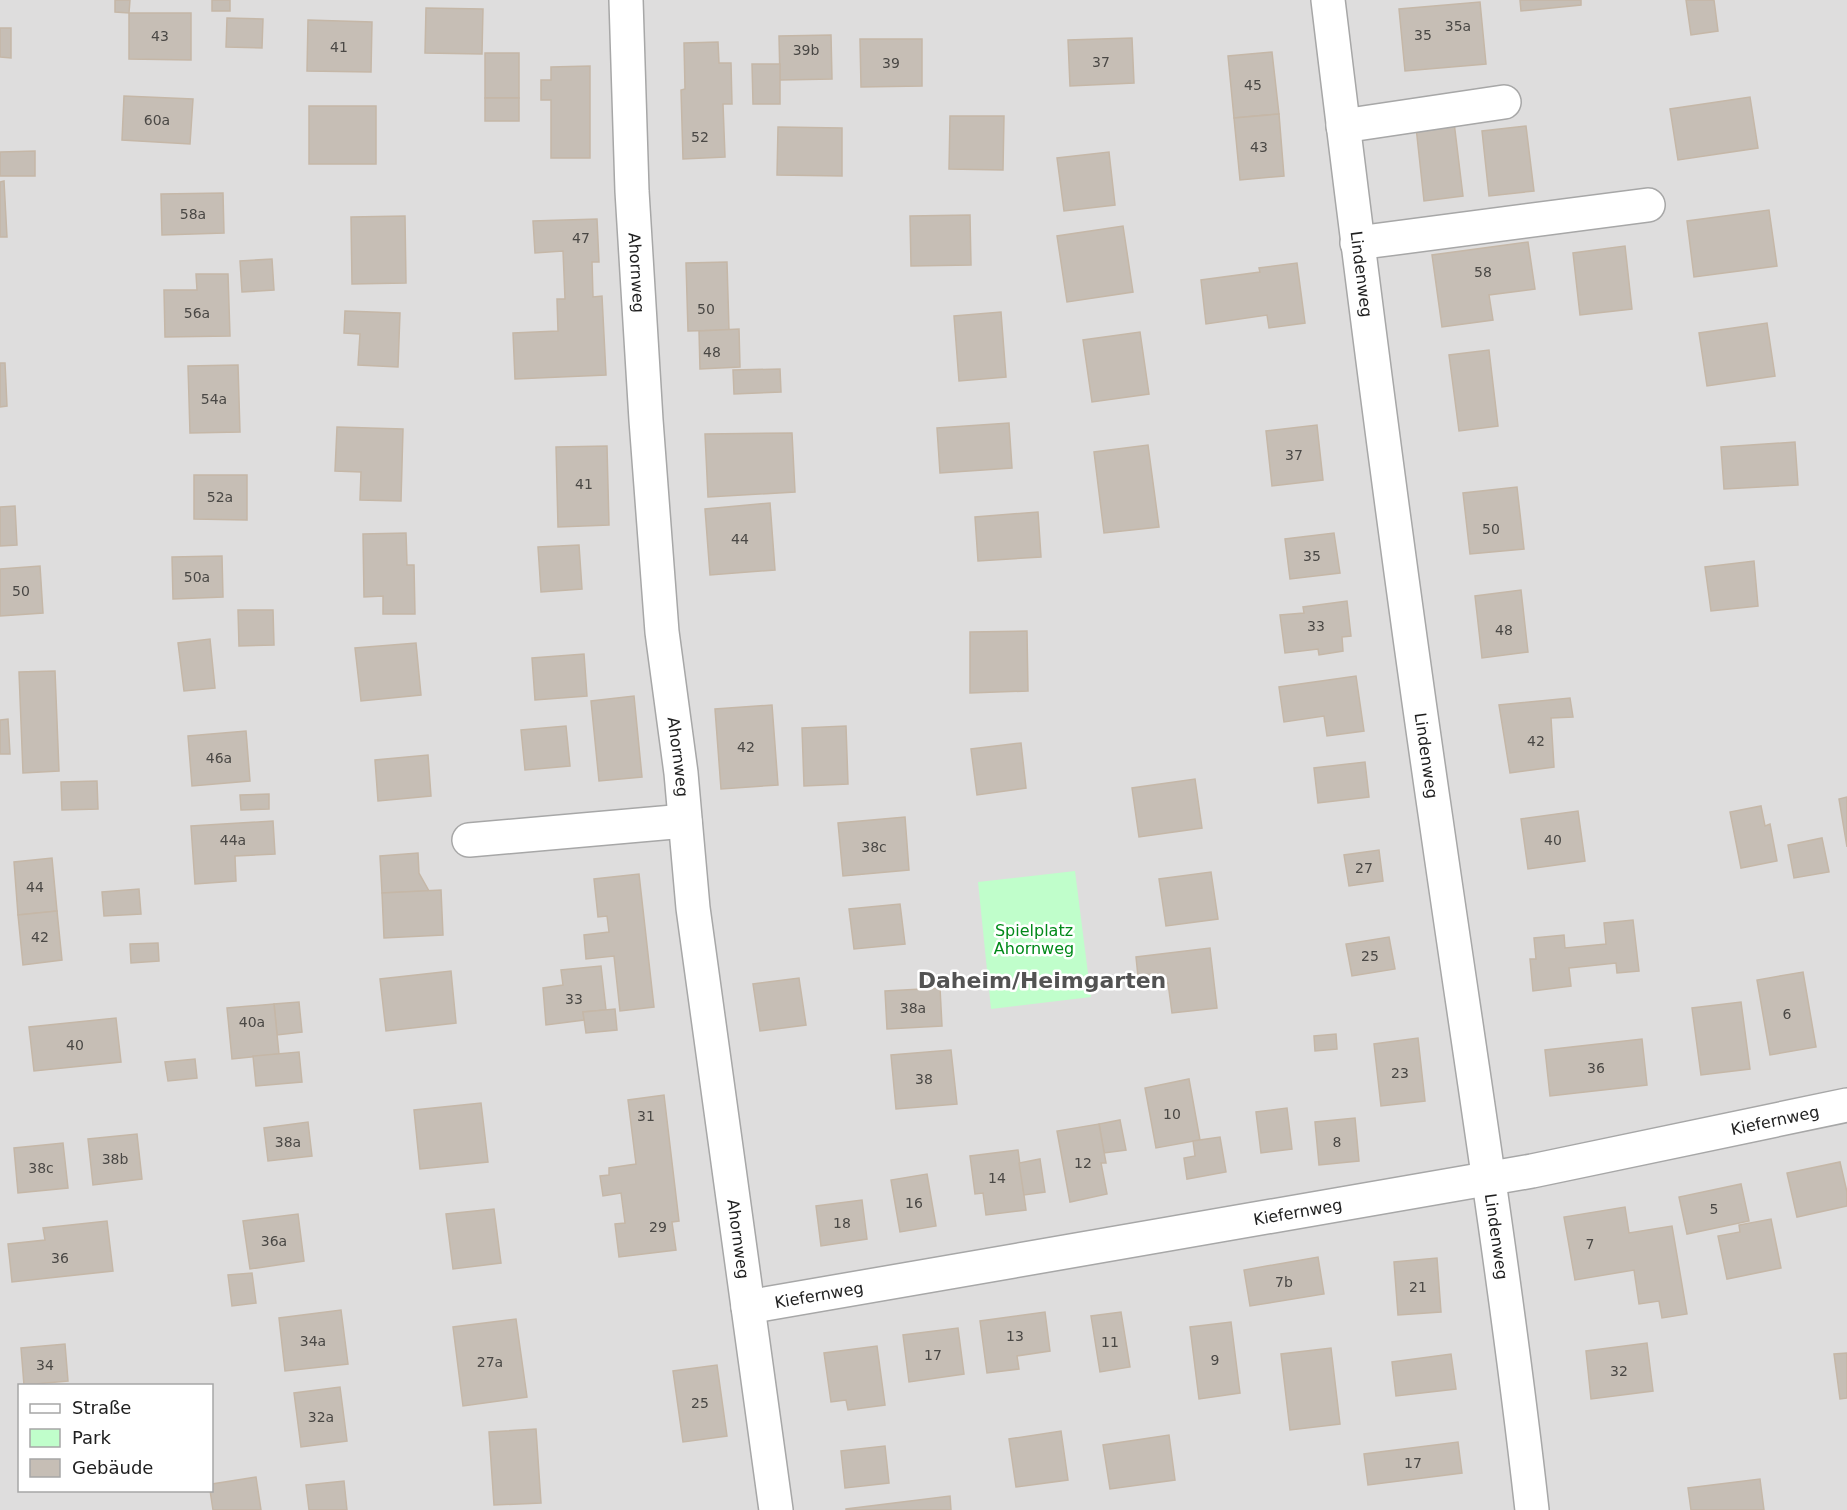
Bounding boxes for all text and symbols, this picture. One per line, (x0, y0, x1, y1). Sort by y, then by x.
house number: 35a (1445, 18, 1471, 34)
house number: 35 (1414, 27, 1432, 43)
house number: 43 (151, 28, 169, 44)
house number: 41 (330, 39, 348, 55)
house number: 39b (793, 42, 819, 58)
house number: 37 (1092, 54, 1110, 70)
house number: 39 (882, 55, 900, 71)
house number: 45 (1244, 77, 1262, 93)
house number: 60a (144, 112, 170, 128)
house number: 52 (691, 129, 709, 145)
house number: 43 (1250, 139, 1268, 155)
house number: 58a (180, 206, 206, 222)
house number: 47 (572, 230, 590, 246)
street label: Lindenweg (1346, 230, 1376, 318)
street label: Ahornweg (625, 232, 648, 313)
house number: 58 (1474, 264, 1492, 280)
house number: 50 (697, 301, 715, 317)
house number: 56a (184, 305, 210, 321)
house number: 48 (703, 344, 721, 360)
house number: 54a (201, 391, 227, 407)
house number: 37 (1285, 447, 1303, 463)
house number: 41 (575, 476, 593, 492)
house number: 52a (207, 489, 233, 505)
house number: 50 (1482, 521, 1500, 537)
house number: 44 (731, 531, 749, 547)
house number: 35 (1303, 548, 1321, 564)
house number: 50a (184, 569, 210, 585)
house number: 50 (12, 583, 30, 599)
house number: 33 (1307, 618, 1325, 634)
house number: 48 (1495, 622, 1513, 638)
street label: Lindenweg (1411, 711, 1442, 800)
street label: Ahornweg (664, 716, 692, 798)
house number: 42 (1527, 733, 1545, 749)
house number: 42 (737, 739, 755, 755)
house number: 46a (206, 750, 232, 766)
house number: 44a (220, 832, 246, 848)
house number: 40 (1544, 832, 1562, 848)
house number: 38c (861, 839, 887, 855)
house number: 27 (1355, 860, 1373, 876)
house number: 44 (26, 879, 44, 895)
park label: Spielplatz Ahornweg (994, 921, 1074, 958)
house number: 42 (31, 929, 49, 945)
house number: 25 (1361, 948, 1379, 964)
district label: Daheim/Heimgarten (918, 968, 1166, 993)
house number: 33 (565, 991, 583, 1007)
house number: 38a (900, 1000, 926, 1016)
house number: 6 (1783, 1006, 1792, 1022)
house number: 40a (239, 1014, 265, 1030)
house number: 40 (66, 1037, 84, 1053)
house number: 36 (1587, 1060, 1605, 1076)
house number: 23 (1391, 1065, 1409, 1081)
house number: 38 (915, 1071, 933, 1087)
street label: Kiefernweg (1729, 1102, 1821, 1139)
house number: 10 (1163, 1106, 1181, 1122)
house number: 31 (637, 1108, 655, 1124)
house number: 38a (275, 1134, 301, 1150)
house number: 8 (1333, 1134, 1341, 1150)
house number: 38b (102, 1151, 128, 1167)
house number: 12 (1074, 1155, 1092, 1171)
house number: 38c (28, 1160, 54, 1176)
house number: 14 (988, 1170, 1006, 1186)
street label: Lindenweg (1481, 1192, 1512, 1281)
house number: 16 (905, 1195, 923, 1211)
street label: Kiefernweg (1252, 1195, 1344, 1229)
street label: Ahornweg (723, 1198, 753, 1280)
house number: 5 (1710, 1201, 1718, 1217)
house number: 18 (833, 1215, 851, 1231)
house number: 29 (649, 1219, 667, 1235)
house number: 36a (261, 1233, 287, 1249)
house number: 7 (1586, 1236, 1594, 1252)
house number: 36 (51, 1250, 69, 1266)
house number: 7b (1275, 1274, 1293, 1290)
street label: Kiefernweg (773, 1278, 865, 1312)
house number: 21 (1409, 1279, 1427, 1295)
house number: 13 (1006, 1328, 1024, 1344)
house number: 34a (300, 1333, 326, 1349)
house number: 11 (1101, 1334, 1119, 1350)
house number: 17 (924, 1347, 942, 1363)
house number: 9 (1211, 1352, 1219, 1368)
house number: 27a (477, 1354, 503, 1370)
house number: 34 (36, 1357, 54, 1373)
house number: 32 (1610, 1363, 1628, 1379)
legend (18, 1384, 213, 1492)
house number: 25 (691, 1395, 709, 1411)
text: Straße (72, 1397, 131, 1418)
house number: 32a (308, 1409, 334, 1425)
text: Park (72, 1427, 111, 1448)
house number: 17 (1404, 1455, 1422, 1471)
text: Gebäude (72, 1457, 153, 1478)

